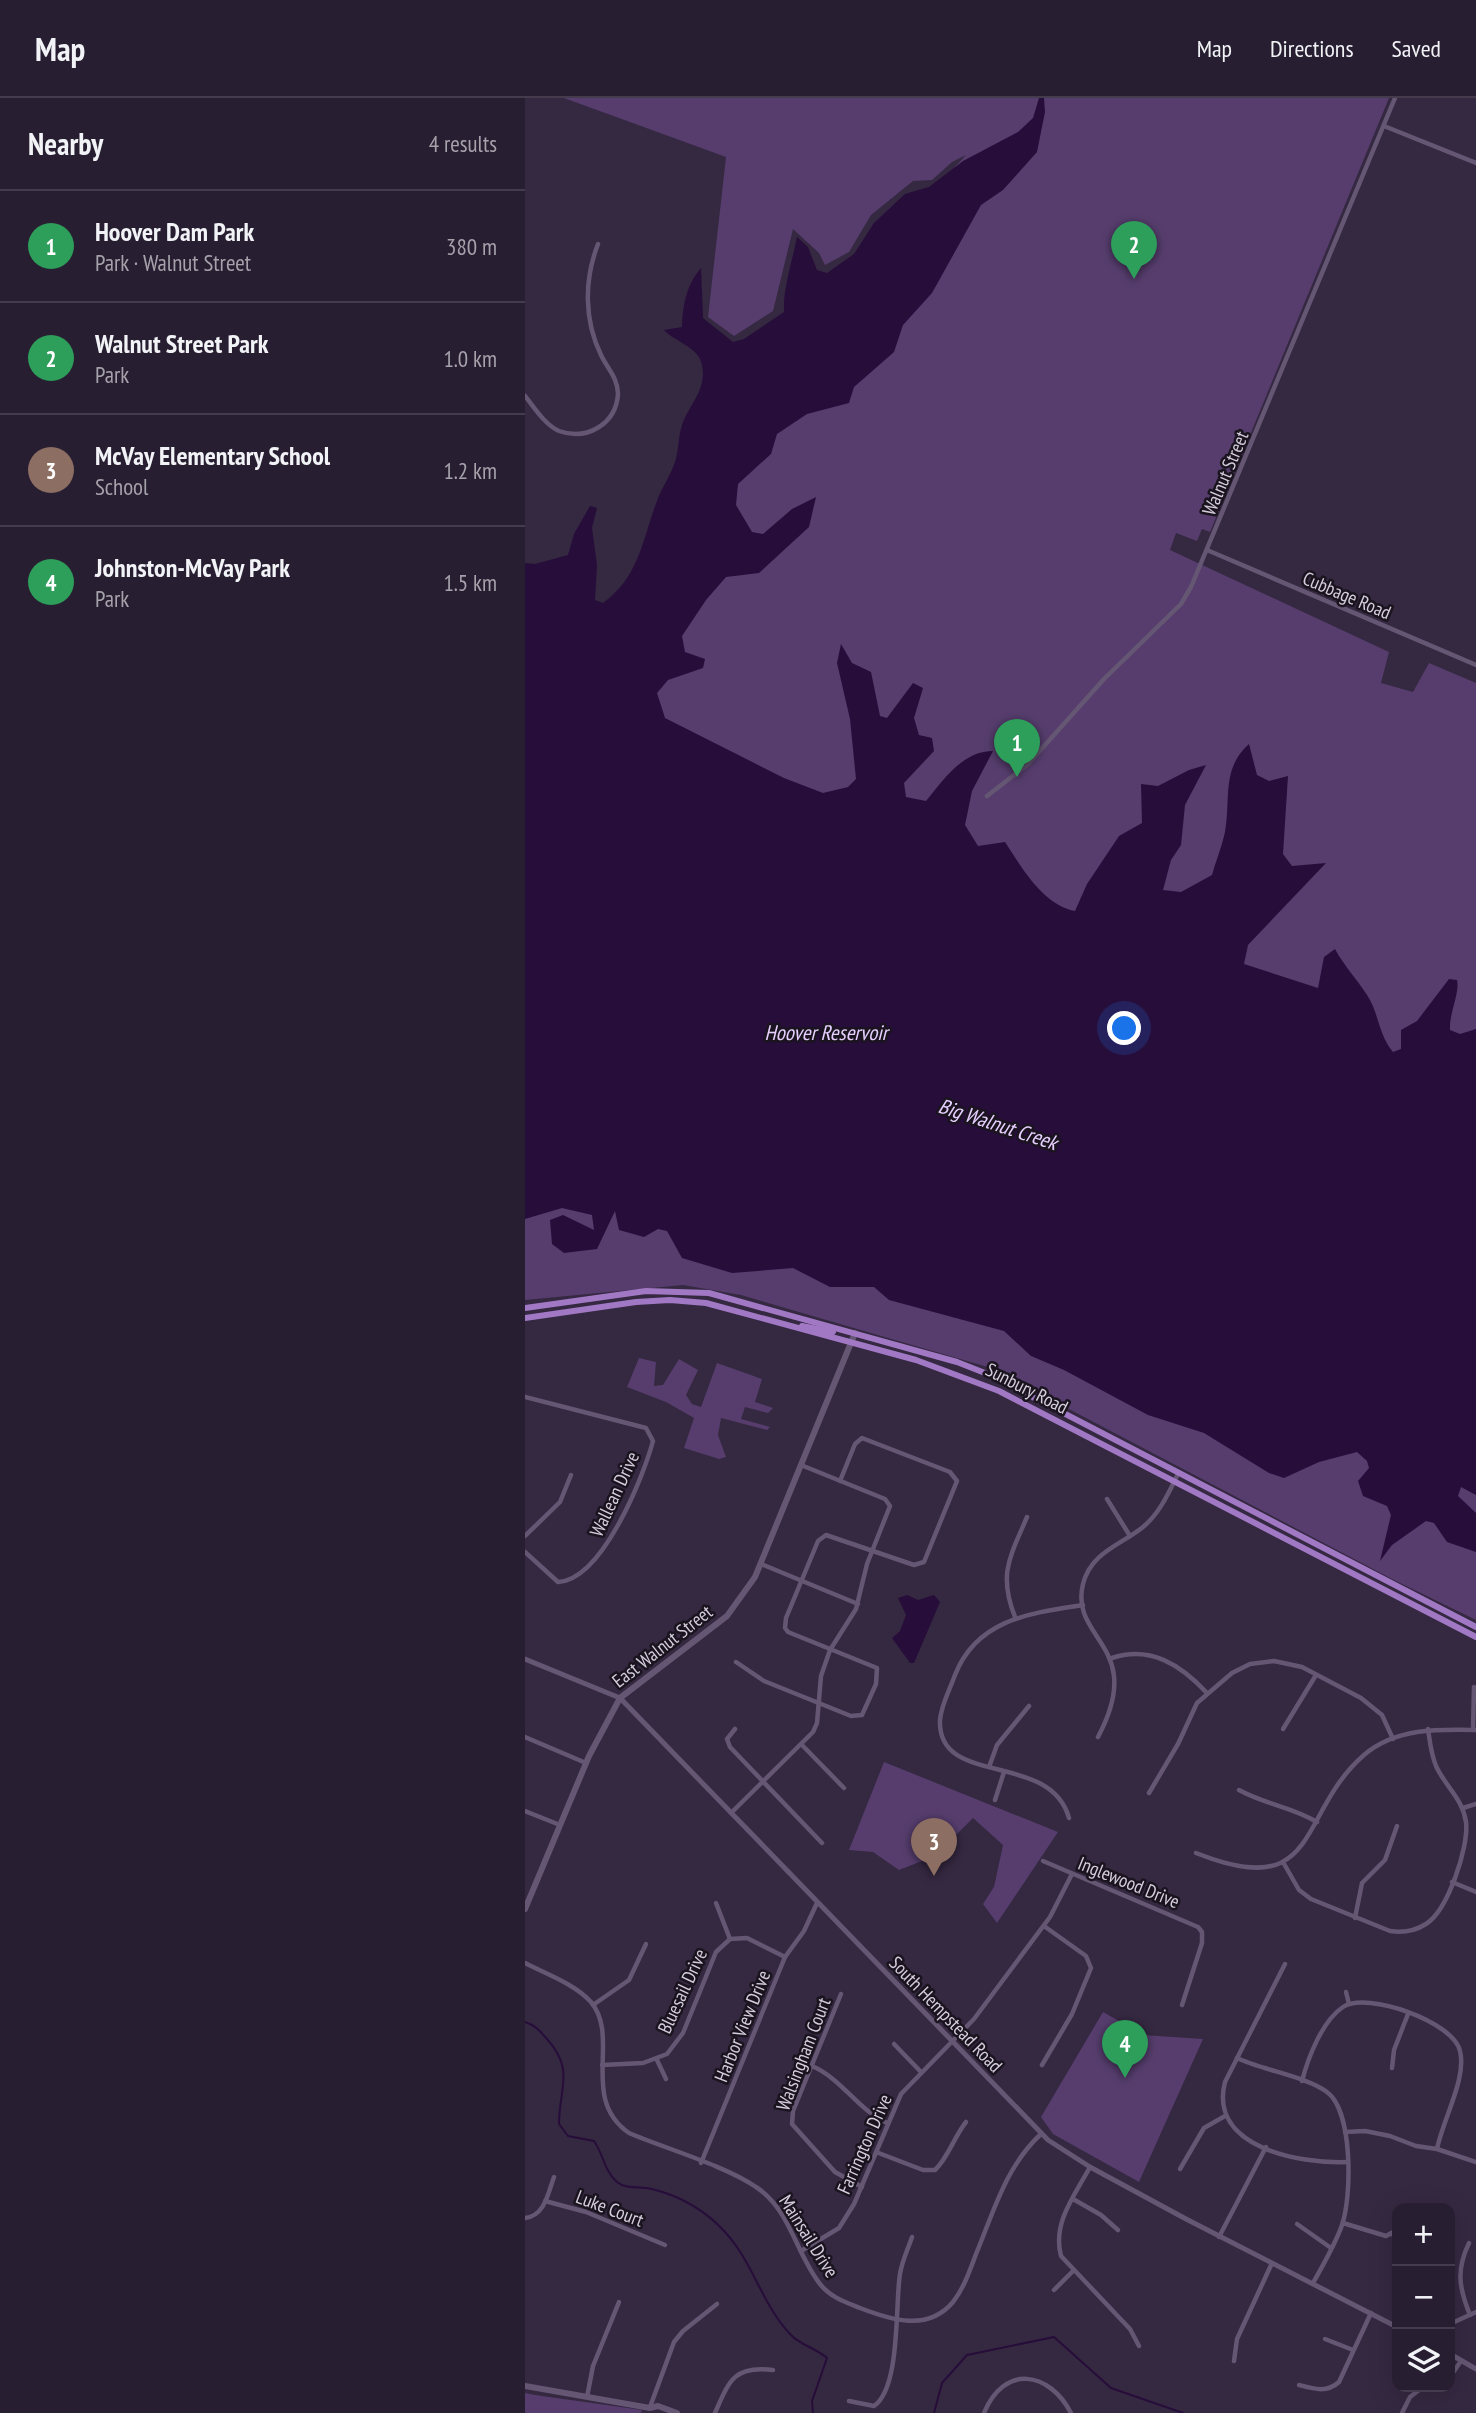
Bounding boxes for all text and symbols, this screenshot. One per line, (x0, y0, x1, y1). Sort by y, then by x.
text: Map (35, 27, 85, 70)
text: Map (1197, 33, 1232, 64)
text: Directions (1270, 33, 1354, 64)
text: Saved (1392, 33, 1441, 64)
text: Nearby (28, 124, 103, 163)
text: 4 results (429, 129, 497, 158)
text: Hoover Dam Park (95, 215, 254, 248)
pin: 2 (1111, 221, 1157, 279)
text: 1 (46, 232, 57, 261)
text: 380 m (446, 232, 497, 261)
text: Park · Walnut Street (95, 248, 251, 277)
text: Walnut Street Park (95, 327, 268, 360)
text: 2 (46, 344, 57, 373)
text: 1.0 km (443, 344, 497, 373)
text: Park (95, 360, 129, 389)
street label: Walnut Street (1197, 426, 1254, 519)
text: McVay Elementary School (95, 439, 330, 472)
text: 3 (46, 456, 57, 485)
text: 1.2 km (443, 456, 497, 485)
text: School (95, 472, 148, 501)
text: Johnston-McVay Park (95, 551, 290, 584)
street label: Cubbage Road (1299, 566, 1395, 624)
text: 4 (46, 568, 57, 597)
text: 1.5 km (443, 568, 497, 597)
text: Park (95, 584, 129, 613)
pin: 1 (994, 719, 1040, 777)
your location (1107, 1011, 1141, 1045)
water label: Hoover Reservoir (764, 1019, 891, 1046)
water label: Big Walnut Creek (935, 1092, 1064, 1157)
street label: Sunbury Road (982, 1357, 1072, 1419)
street label: Wallean Drive (584, 1448, 644, 1540)
street label: East Walnut Street (607, 1599, 717, 1693)
pin: 3 (911, 1818, 957, 1876)
street label: Inglewood Drive (1075, 1851, 1183, 1913)
street label: Bluesail Drive (652, 1945, 712, 2037)
street label: South Hempstead Road (884, 1951, 1008, 2077)
street label: Harbor View Drive (709, 1967, 775, 2085)
street label: Walsingham Court (770, 1993, 836, 2114)
pin: 4 (1102, 2020, 1148, 2078)
street label: Farrington Drive (831, 2090, 897, 2198)
street label: Luke Court (573, 2184, 648, 2232)
street label: Mainsail Drive (774, 2190, 844, 2282)
map controls (1392, 2203, 1455, 2392)
button: + (1392, 2203, 1455, 2266)
button: − (1392, 2266, 1455, 2329)
button: layers (1392, 2329, 1455, 2392)

